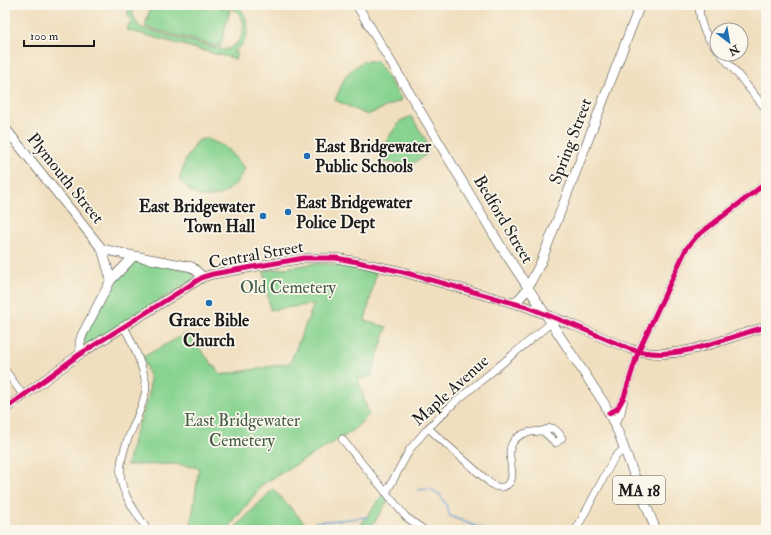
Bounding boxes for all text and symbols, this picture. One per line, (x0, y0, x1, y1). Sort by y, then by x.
scale bar (24, 22, 94, 48)
north arrow (709, 22, 749, 62)
text: 100 m (30, 29, 59, 44)
text: N (725, 42, 742, 59)
street label: Spring Street (544, 95, 598, 188)
street label: Plymouth Street (22, 129, 109, 229)
place label: East Bridgewater Public Schools (315, 136, 432, 177)
marker: East Bridgewater Public Schools (302, 151, 312, 161)
street label: Bedford Street (469, 171, 538, 268)
place label: East Bridgewater Police Dept (296, 192, 413, 234)
place label: East Bridgewater Town Hall (139, 196, 256, 237)
marker: East Bridgewater Police Dept (283, 207, 293, 217)
marker: East Bridgewater Town Hall (258, 211, 268, 221)
street label: Central Street (207, 236, 306, 273)
park label: Old Cemetery (240, 277, 337, 299)
marker: Grace Bible Church (204, 298, 214, 308)
place label: Grace Bible Church (169, 310, 250, 351)
street label: Maple Avenue (408, 350, 494, 431)
park label: East Bridgewater Cemetery (184, 410, 301, 452)
road number: MA 18 (613, 476, 665, 504)

